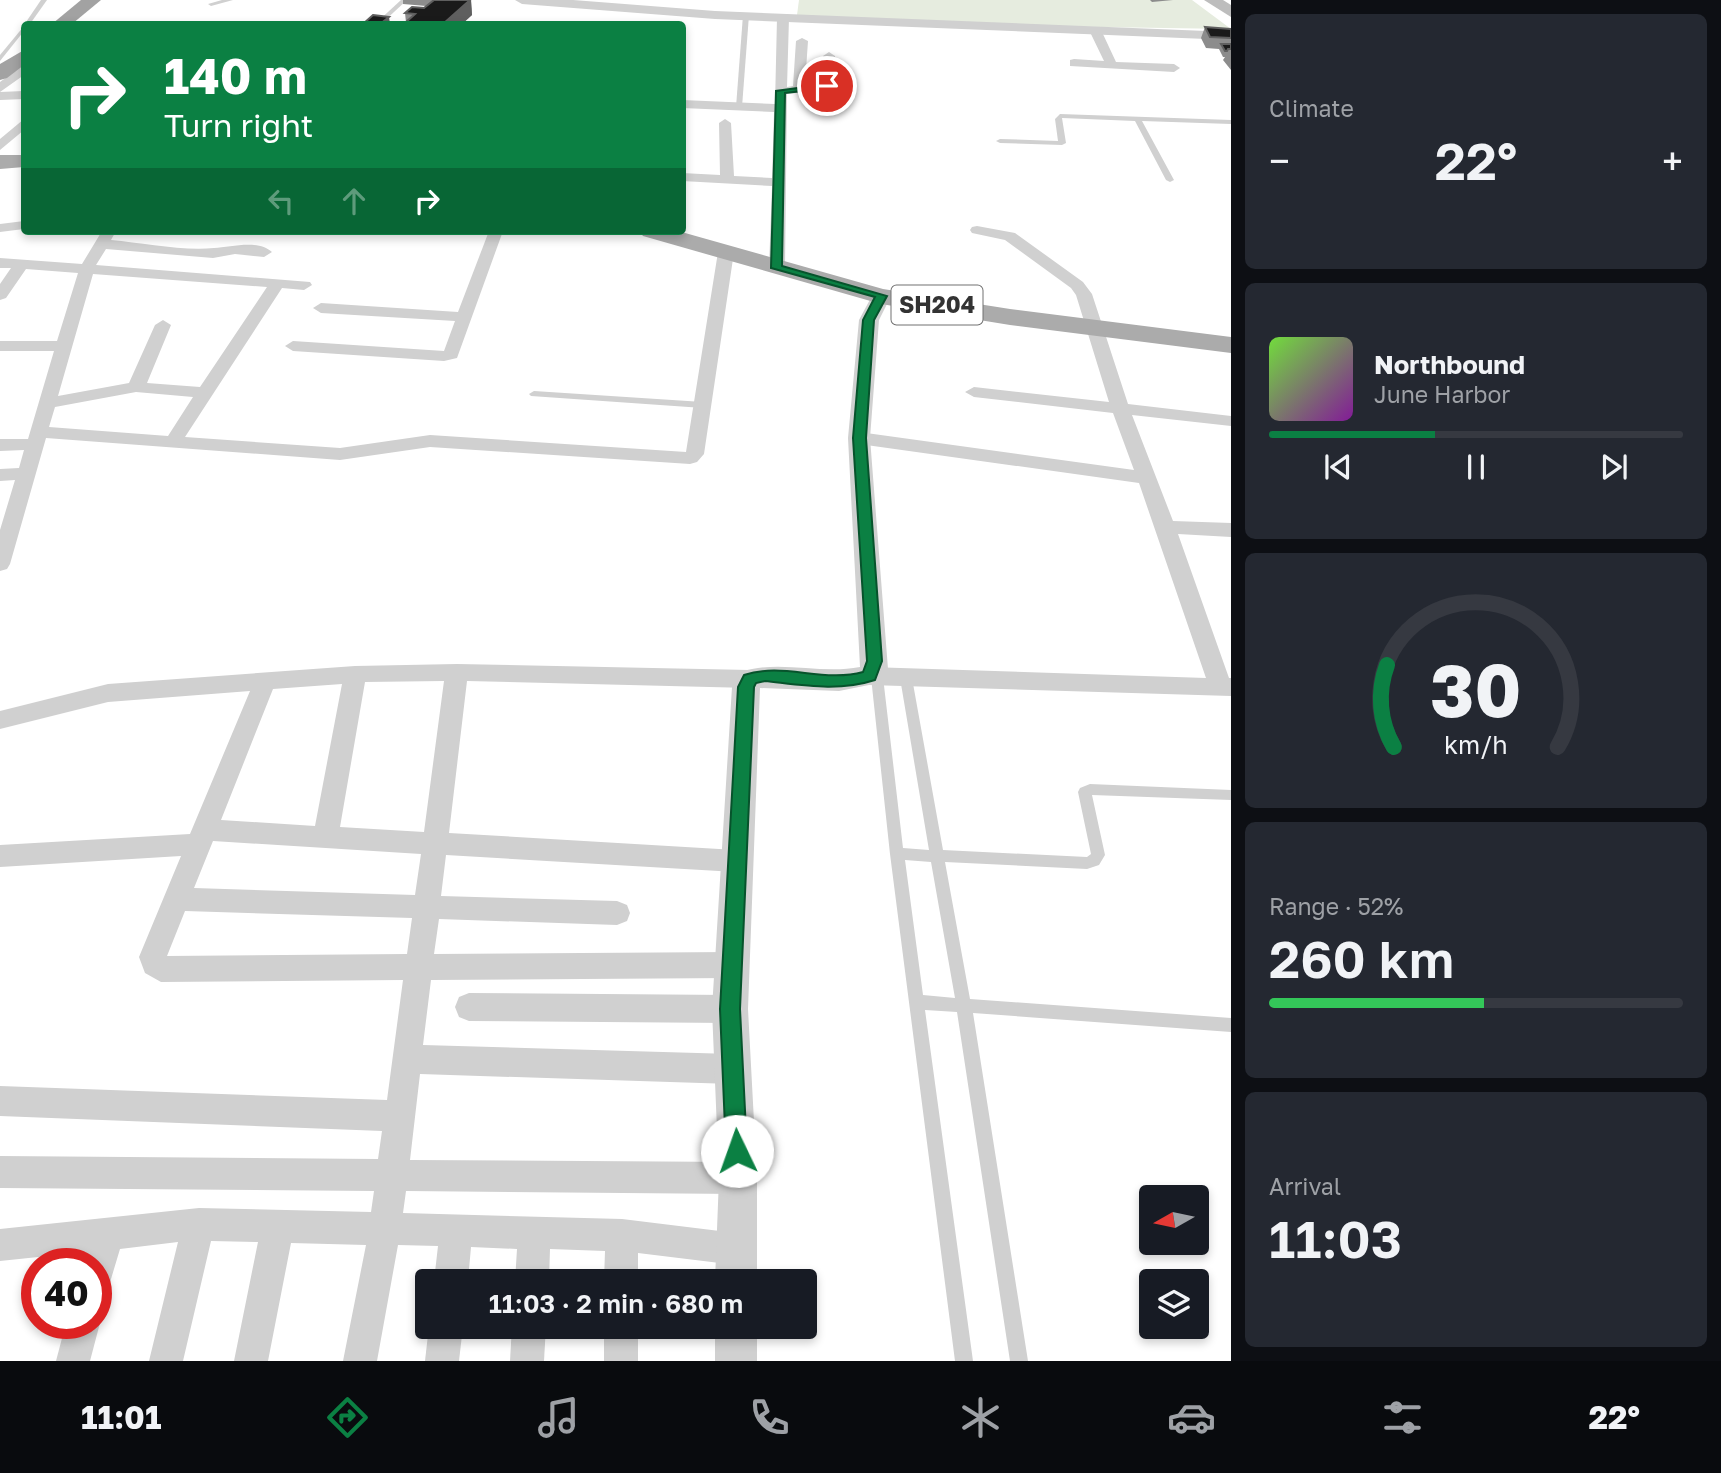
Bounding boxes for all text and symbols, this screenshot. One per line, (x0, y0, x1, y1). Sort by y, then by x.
text: 140 m (164, 46, 307, 105)
icon: right (49, 49, 140, 140)
pin (797, 56, 857, 116)
icon: arrive (808, 67, 846, 105)
text: Climate (1269, 94, 1354, 122)
text: Turn right (164, 106, 313, 144)
text: 22° (1435, 129, 1517, 191)
text: − (1269, 138, 1290, 183)
text: + (1662, 138, 1683, 183)
icon: left (262, 182, 300, 220)
icon: ahead (335, 182, 373, 220)
icon: right (408, 182, 446, 220)
road number: SH204 (892, 286, 982, 324)
text: Northbound (1374, 349, 1525, 380)
text: June Harbor (1374, 380, 1510, 408)
icon: previous (1319, 448, 1357, 486)
icon: pause (1457, 448, 1495, 486)
icon: next (1595, 448, 1633, 486)
text: 30 (1430, 646, 1522, 733)
text: km/h (1444, 728, 1508, 759)
text: Range · 52% (1269, 892, 1403, 920)
text: 260 km (1269, 927, 1454, 989)
position arrow (700, 1114, 774, 1188)
text: Arrival (1269, 1172, 1341, 1200)
north arrow (1139, 1185, 1209, 1255)
map controls (1139, 1185, 1209, 1339)
text: 11:03 (1269, 1207, 1402, 1269)
speed limit sign: 40 (21, 1248, 112, 1339)
button: layers (1139, 1269, 1209, 1339)
text: 11:03 · 2 min · 680 m (489, 1288, 743, 1319)
icon: directions (323, 1393, 372, 1442)
icon: music (534, 1393, 583, 1442)
icon: phone (745, 1393, 794, 1442)
icon: climate (956, 1393, 1005, 1442)
icon: car (1167, 1393, 1216, 1442)
icon: filters (1378, 1393, 1427, 1442)
text: 11:01 (81, 1398, 161, 1436)
text: 22° (1588, 1398, 1640, 1436)

